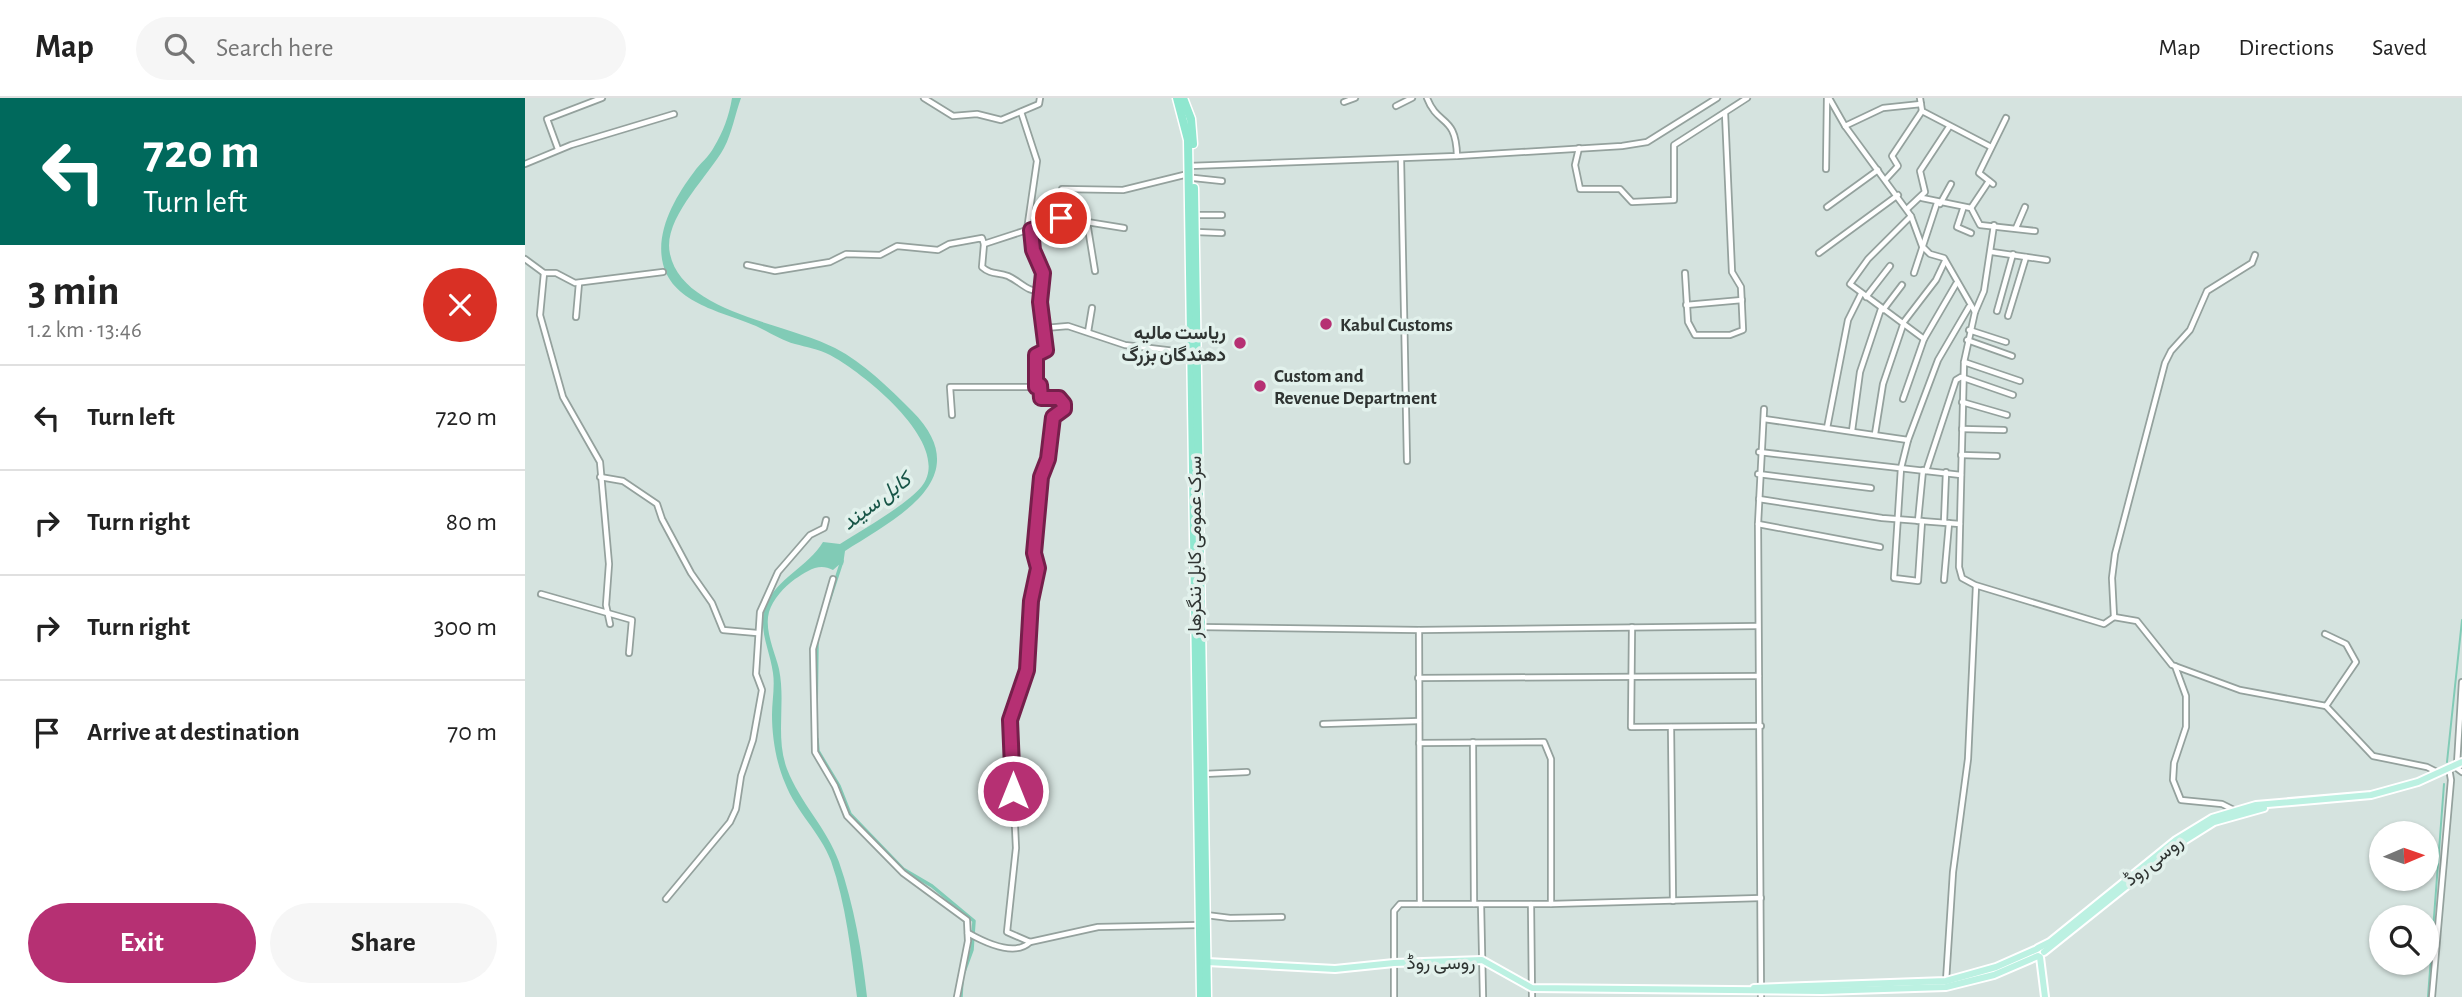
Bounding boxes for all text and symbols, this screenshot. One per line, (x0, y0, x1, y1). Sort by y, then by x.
search box (136, 17, 626, 80)
icon: search (160, 29, 198, 67)
text: Map (35, 31, 94, 64)
text: Search here (216, 35, 334, 61)
text: Map (2158, 36, 2200, 60)
text: Directions (2238, 36, 2334, 60)
text: Saved (2372, 36, 2427, 60)
icon: left (28, 126, 119, 217)
text: 720 m (143, 128, 260, 177)
text: Turn left (143, 186, 247, 218)
pin (1031, 188, 1091, 248)
icon: arrive (1042, 199, 1080, 237)
button: close (423, 268, 497, 342)
text: 3 min (28, 270, 120, 312)
marker: Kabul Customs (1318, 316, 1334, 332)
place label: Kabul Customs (1340, 316, 1453, 335)
text: 1.2 km · 13:46 (28, 319, 142, 342)
place label: ریاست مالیه دهندگان بزرگ (1122, 324, 1226, 367)
marker: ریاست مالیه دهندگان بزرگ (1232, 335, 1248, 351)
place label: Custom and Revenue Department (1274, 367, 1437, 408)
marker: Custom and Revenue Department (1252, 378, 1268, 394)
icon: left (28, 399, 66, 437)
text: Turn left (87, 404, 175, 430)
text: 720 m (436, 404, 497, 430)
street label: سرک عمومی کابل ننگرهار (1185, 456, 1206, 639)
water label: کابل سيند (838, 467, 919, 536)
icon: right (28, 504, 66, 542)
text: Turn right (87, 509, 190, 535)
text: 80 m (446, 509, 497, 535)
icon: right (28, 609, 66, 647)
text: Turn right (87, 614, 190, 640)
text: 300 m (434, 614, 497, 640)
icon: arrive (28, 714, 66, 752)
text: Arrive at destination (87, 719, 300, 745)
text: 70 m (447, 719, 497, 745)
position arrow (976, 754, 1050, 828)
north arrow (2369, 821, 2439, 891)
map controls (2369, 821, 2439, 975)
street label: روسی روڈ (2120, 832, 2188, 891)
button: Exit (28, 903, 256, 983)
button: Share (270, 903, 497, 983)
button: search (2369, 905, 2439, 975)
street label: روسی روڈ (1407, 953, 1475, 974)

